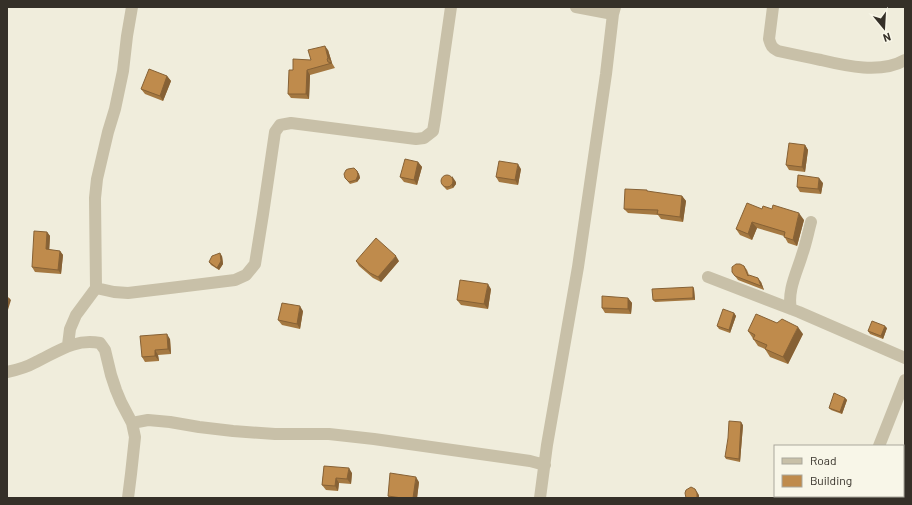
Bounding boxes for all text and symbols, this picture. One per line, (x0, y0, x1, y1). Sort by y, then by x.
north arrow (864, 8, 904, 48)
text: N (882, 31, 893, 45)
legend (774, 445, 904, 497)
text: Road (810, 453, 837, 467)
text: Building (810, 473, 852, 487)

